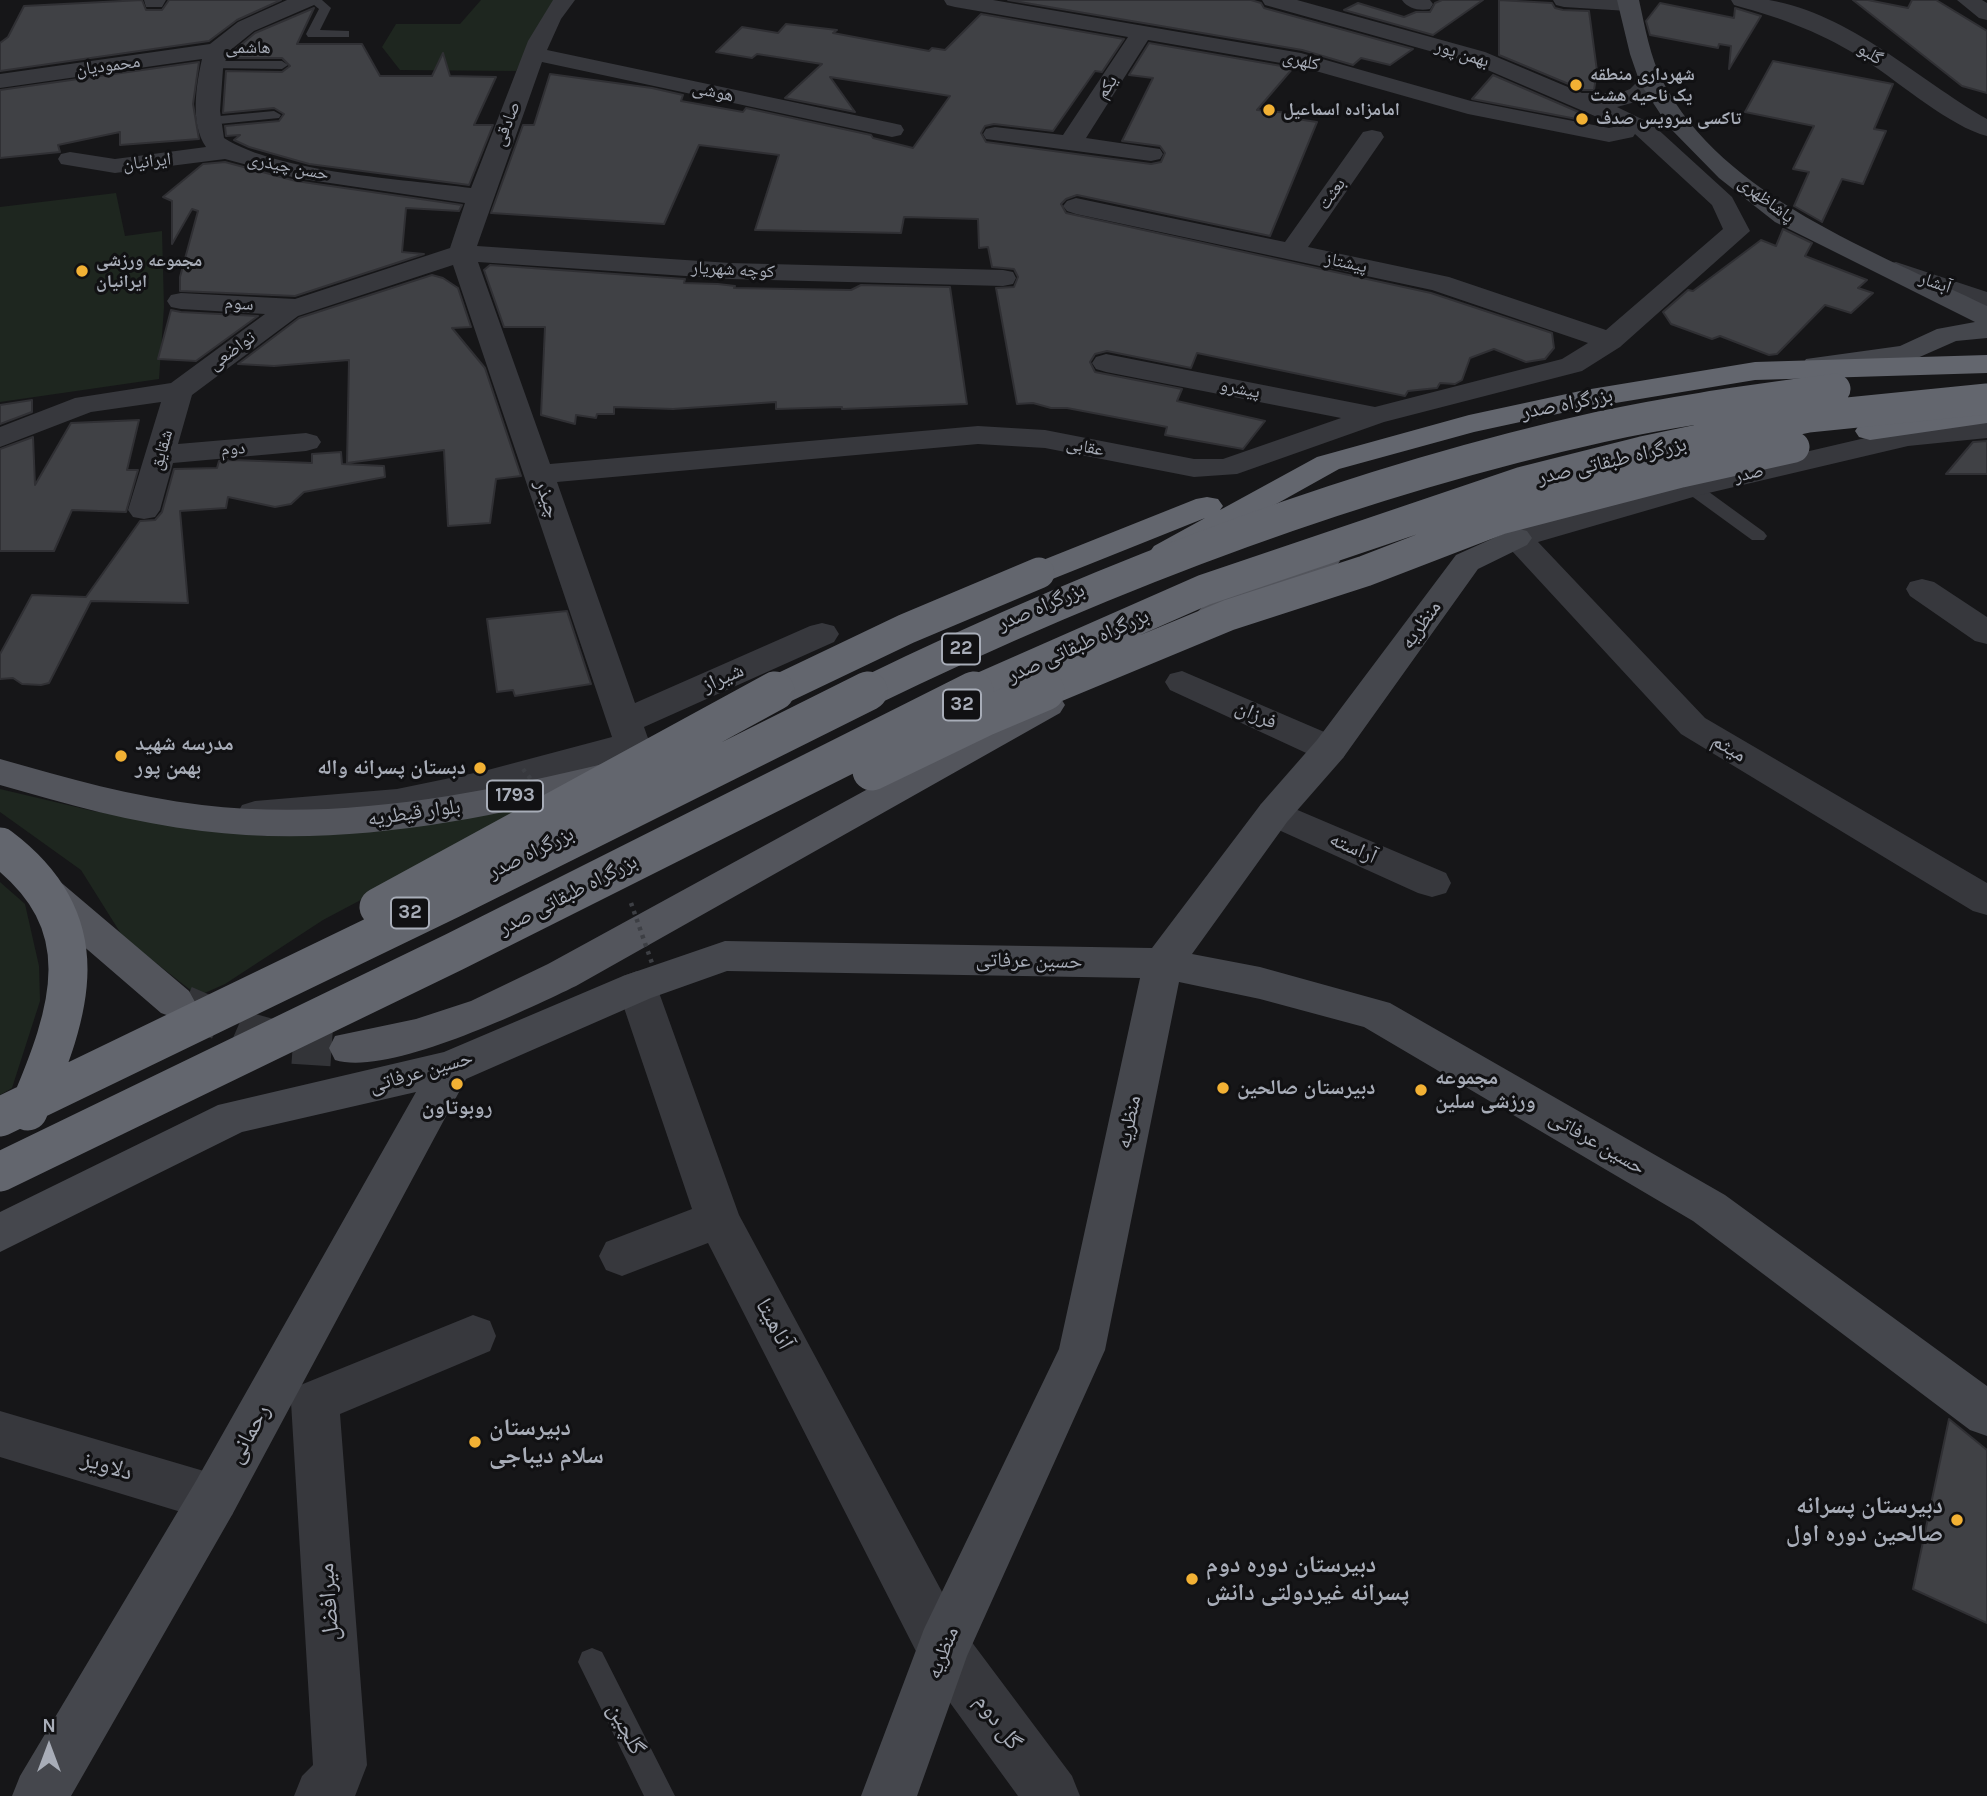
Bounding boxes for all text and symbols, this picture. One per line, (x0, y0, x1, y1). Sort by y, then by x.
street label: بهمن پور (1432, 36, 1492, 72)
street label: هاشمی (225, 37, 271, 59)
street label: گلبو (1853, 38, 1887, 70)
street label: کلهری (1280, 46, 1322, 76)
street label: محمودیان (74, 51, 142, 81)
place label: شهرداری منطقه یک ناحیه هشت (1590, 64, 1695, 106)
street label: یکم (1091, 71, 1123, 103)
street label: هوشی (690, 77, 736, 107)
marker: شهرداری منطقه یک ناحیه هشت (1568, 77, 1584, 93)
street label: صادقی (489, 99, 525, 149)
place label: امامزاده اسماعیل (1283, 99, 1400, 121)
marker: امامزاده اسماعیل (1261, 102, 1277, 118)
place label: تاکسی سرویس صدف (1596, 108, 1741, 130)
marker: تاکسی سرویس صدف (1574, 111, 1590, 127)
street label: ایرانیان (122, 148, 172, 176)
street label: حسن چیذری (245, 149, 331, 185)
street label: پاشاظهری (1734, 172, 1798, 228)
street label: بعثت (1314, 174, 1350, 214)
street label: پیشتاز (1323, 248, 1369, 278)
place label: مجموعه ورزشی ایرانیان (96, 250, 202, 292)
street label: کوچه شهریار (691, 257, 775, 283)
marker: مجموعه ورزشی ایرانیان (74, 263, 90, 279)
street label: آبشار (1916, 267, 1954, 299)
street label: سوم (224, 292, 254, 316)
street label: تواضعی (204, 327, 260, 375)
street label: پیشرو (1218, 375, 1262, 403)
street label: بزرگراه صدر (1519, 383, 1615, 425)
street label: شقایق (146, 427, 178, 473)
street label: بزرگراه طبقاتی صدر (1535, 432, 1689, 490)
street label: عقابی (1064, 433, 1106, 461)
street label: دوم (220, 437, 246, 461)
street label: صدر (1732, 460, 1766, 488)
street label: چیذر (529, 476, 565, 522)
street label: بزرگراه صدر (993, 577, 1089, 637)
street label: منظریه (1395, 596, 1447, 654)
street label: بزرگراه طبقاتی صدر (1003, 603, 1153, 689)
road number: 22 (942, 634, 980, 664)
street label: شیراز (698, 658, 748, 698)
road number: 32 (943, 690, 981, 720)
street label: فرزان (1231, 695, 1281, 735)
street label: میثم (1707, 728, 1751, 768)
place label: مدرسه شهید بهمن پور (135, 731, 234, 781)
marker: مدرسه شهید بهمن پور (113, 748, 129, 764)
place label: دبستان پسرانه واله (317, 755, 466, 781)
marker: دبستان پسرانه واله (472, 760, 488, 776)
road number: 1793 (487, 780, 543, 811)
street label: بلوار قیطریه (366, 794, 462, 832)
street label: بزرگراه صدر (484, 821, 578, 885)
street label: آراسته (1326, 827, 1380, 869)
street label: بزرگراه طبقاتی صدر (494, 849, 642, 941)
road number: 32 (391, 897, 429, 928)
street label: حسین عرفاتی (975, 947, 1083, 975)
street label: حسین عرفاتی (366, 1045, 476, 1099)
place label: مجموعه ورزشی سلین (1435, 1065, 1536, 1115)
place label: دبیرستان صالحین (1237, 1075, 1375, 1101)
marker: روبوتاون (449, 1076, 465, 1092)
marker: دبیرستان صالحین (1215, 1080, 1231, 1096)
marker: مجموعه ورزشی سلین (1413, 1082, 1429, 1098)
street label: منظریه (1111, 1093, 1147, 1151)
place label: روبوتاون (422, 1095, 492, 1121)
street label: حسین عرفاتی (1544, 1105, 1650, 1181)
street label: آناهیتا (749, 1293, 799, 1355)
street label: رحمانی (221, 1399, 277, 1469)
place label: دبیرستان سلام دیباجی (489, 1414, 604, 1470)
marker: دبیرستان سلام دیباجی (467, 1434, 483, 1450)
street label: دلاویز (78, 1445, 136, 1487)
place label: دبیرستان پسرانه صالحین دوره اول (1786, 1492, 1943, 1548)
marker: دبیرستان پسرانه صالحین دوره اول (1949, 1512, 1965, 1528)
place label: دبیرستان دوره دوم پسرانه غیردولتی دانش (1206, 1551, 1409, 1607)
street label: میرافضل (312, 1562, 346, 1642)
marker: دبیرستان دوره دوم پسرانه غیردولتی دانش (1184, 1571, 1200, 1587)
street label: منظریه (921, 1623, 965, 1683)
street label: گل دوم (968, 1688, 1028, 1756)
street label: گلچین (601, 1698, 651, 1760)
north arrow (14, 1712, 84, 1782)
text: N (42, 1715, 56, 1737)

